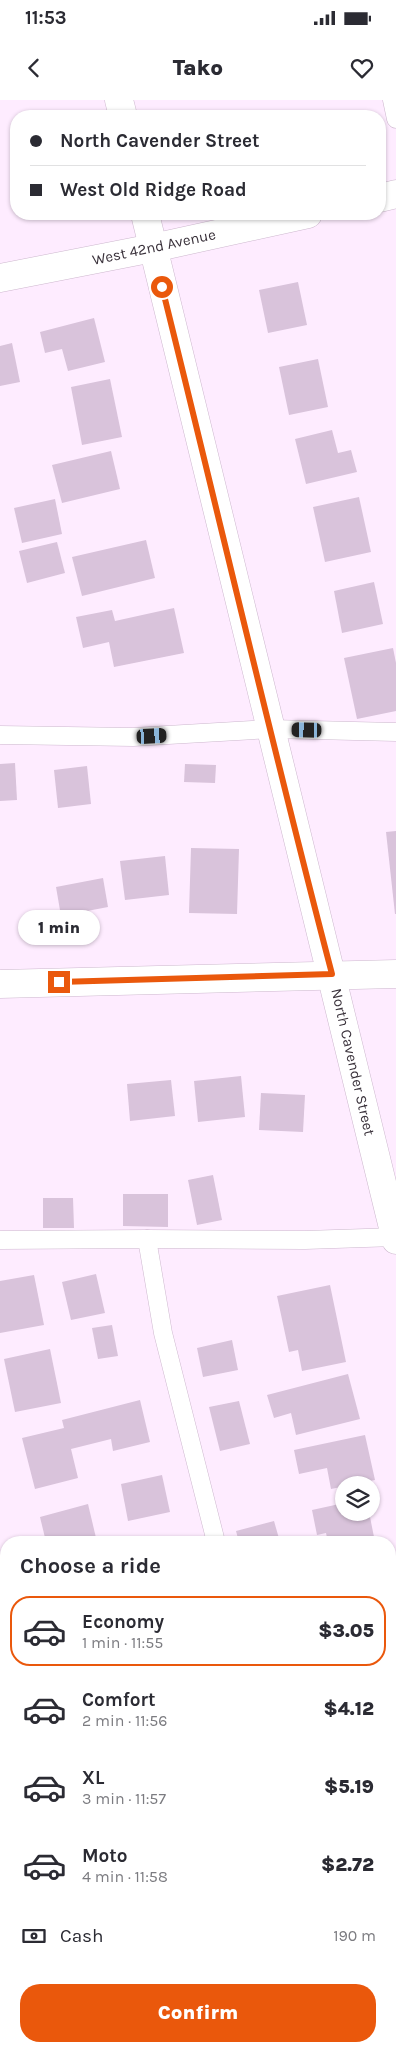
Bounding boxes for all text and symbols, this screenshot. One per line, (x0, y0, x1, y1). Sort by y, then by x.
text: 11:53 (25, 7, 67, 29)
icon: back (20, 54, 48, 82)
icon: heart (348, 54, 376, 82)
text: Tako (173, 55, 223, 81)
text: North Cavender Street (60, 130, 260, 152)
text: West Old Ridge Road (60, 179, 247, 201)
street label: West 42nd Avenue (91, 225, 217, 269)
route start (151, 276, 173, 298)
car (291, 722, 322, 738)
car (136, 728, 167, 744)
callout: 1 min (18, 910, 100, 944)
text: 1 min (38, 918, 80, 937)
route end (48, 971, 70, 993)
street label: North Cavender Street (327, 987, 379, 1138)
map controls (335, 1476, 380, 1521)
button: layers (335, 1476, 380, 1521)
text: Choose a ride (20, 1553, 161, 1579)
icon: car (22, 1609, 67, 1654)
text: Economy (82, 1611, 164, 1633)
text: $3.05 (318, 1620, 374, 1642)
text: 1 min · 11:55 (82, 1633, 163, 1652)
icon: car (22, 1687, 67, 1732)
text: Comfort (82, 1689, 156, 1711)
text: $4.12 (324, 1698, 374, 1720)
text: 2 min · 11:56 (82, 1711, 167, 1730)
icon: car (22, 1765, 67, 1810)
text: XL (82, 1767, 104, 1789)
text: $5.19 (324, 1776, 374, 1798)
text: 3 min · 11:57 (82, 1789, 166, 1808)
icon: car (22, 1843, 67, 1888)
text: Moto (82, 1845, 128, 1867)
text: $2.72 (321, 1854, 374, 1876)
text: 4 min · 11:58 (82, 1867, 168, 1886)
icon: cash (20, 1922, 48, 1950)
text: Cash (60, 1925, 104, 1947)
text: 190 m (333, 1926, 376, 1945)
button: Confirm (20, 1984, 376, 2042)

